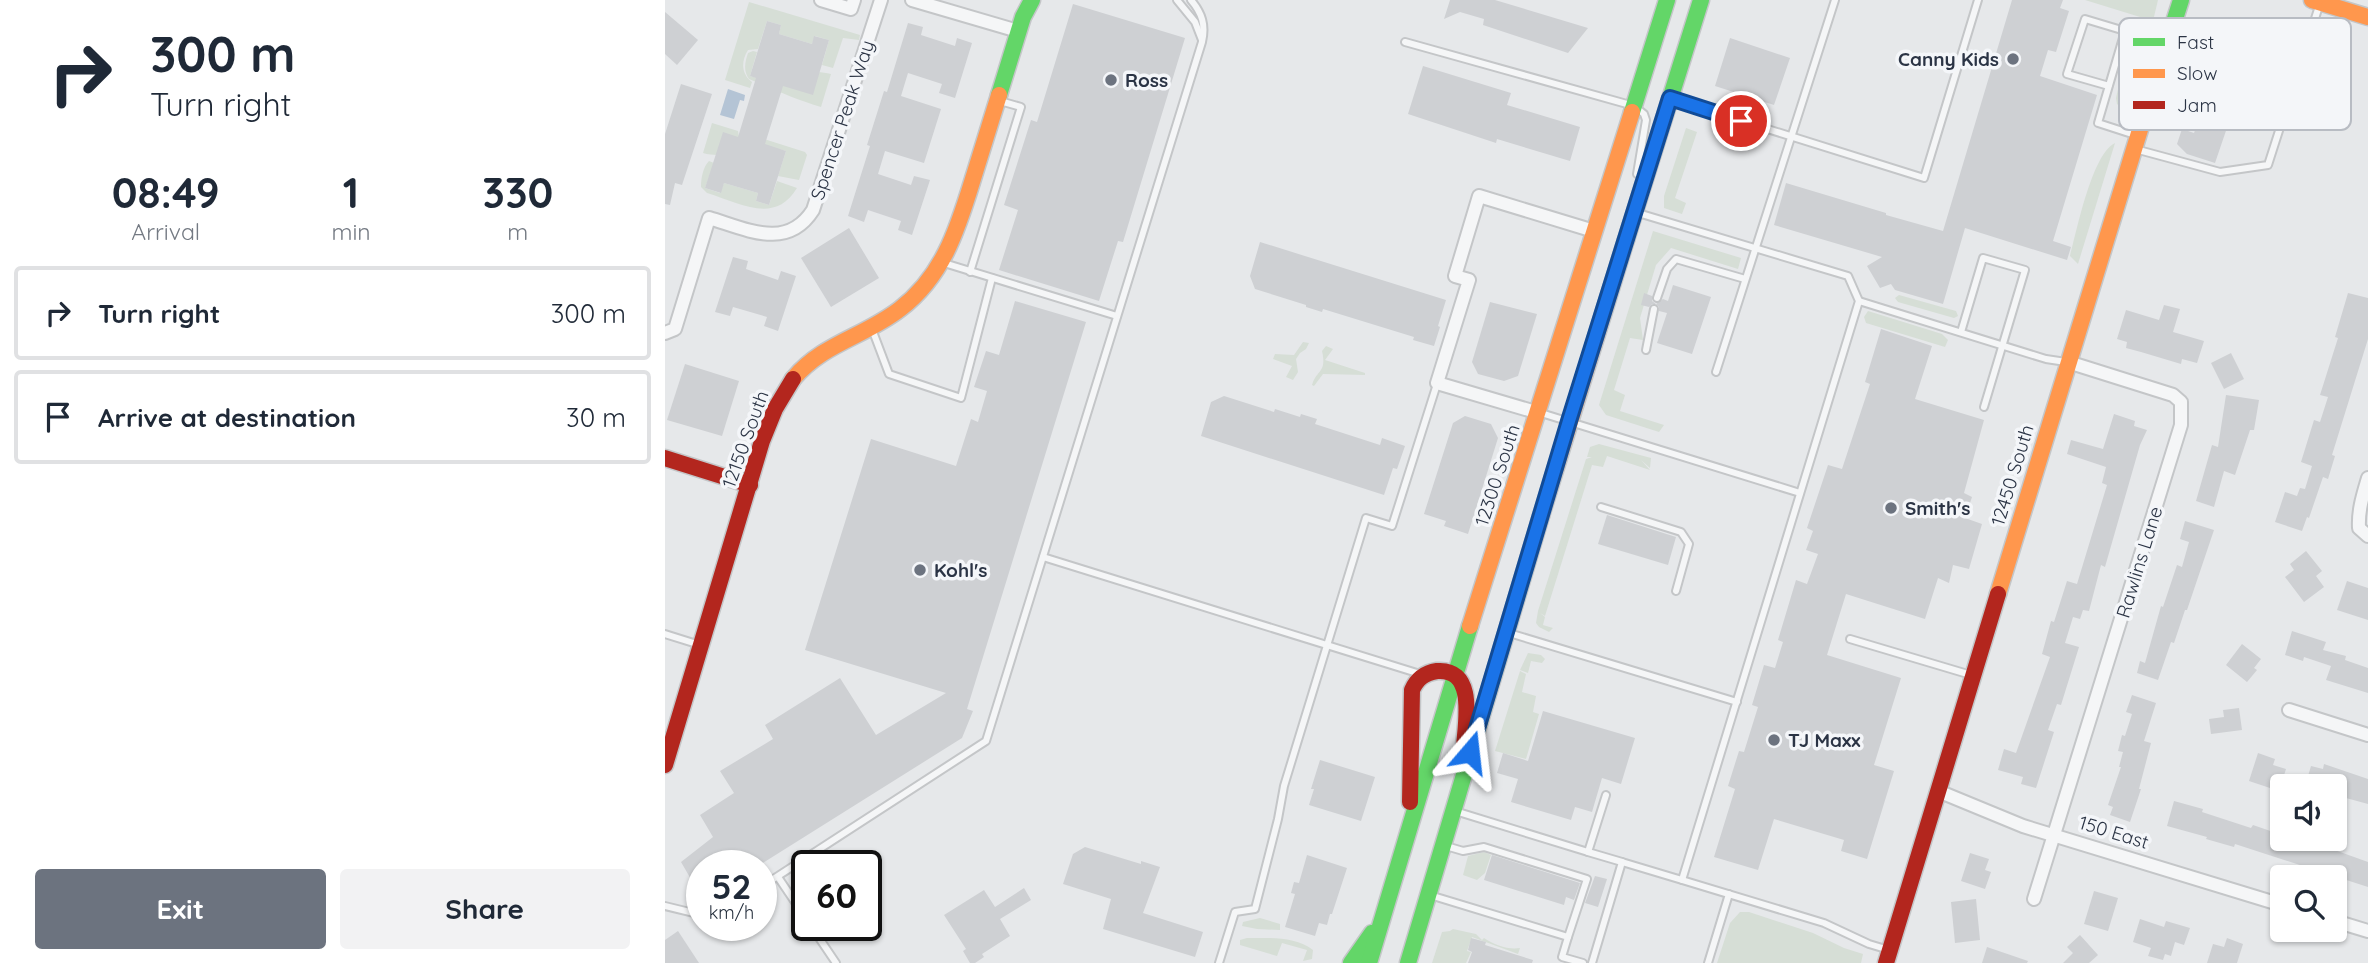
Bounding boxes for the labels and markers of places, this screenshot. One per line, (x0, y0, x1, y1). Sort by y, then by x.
place label: Canny Kids (1898, 47, 1999, 71)
marker: Canny Kids (2005, 51, 2021, 67)
place label: Ross (1125, 68, 1168, 92)
marker: Ross (1103, 72, 1119, 88)
pin (1711, 91, 1771, 151)
place label: Smith's (1905, 496, 1970, 520)
marker: Smith's (1883, 500, 1899, 516)
place label: Kohl's (934, 558, 987, 582)
marker: Kohl's (912, 562, 928, 578)
place label: TJ Maxx (1788, 728, 1860, 752)
marker: TJ Maxx (1766, 732, 1782, 748)

